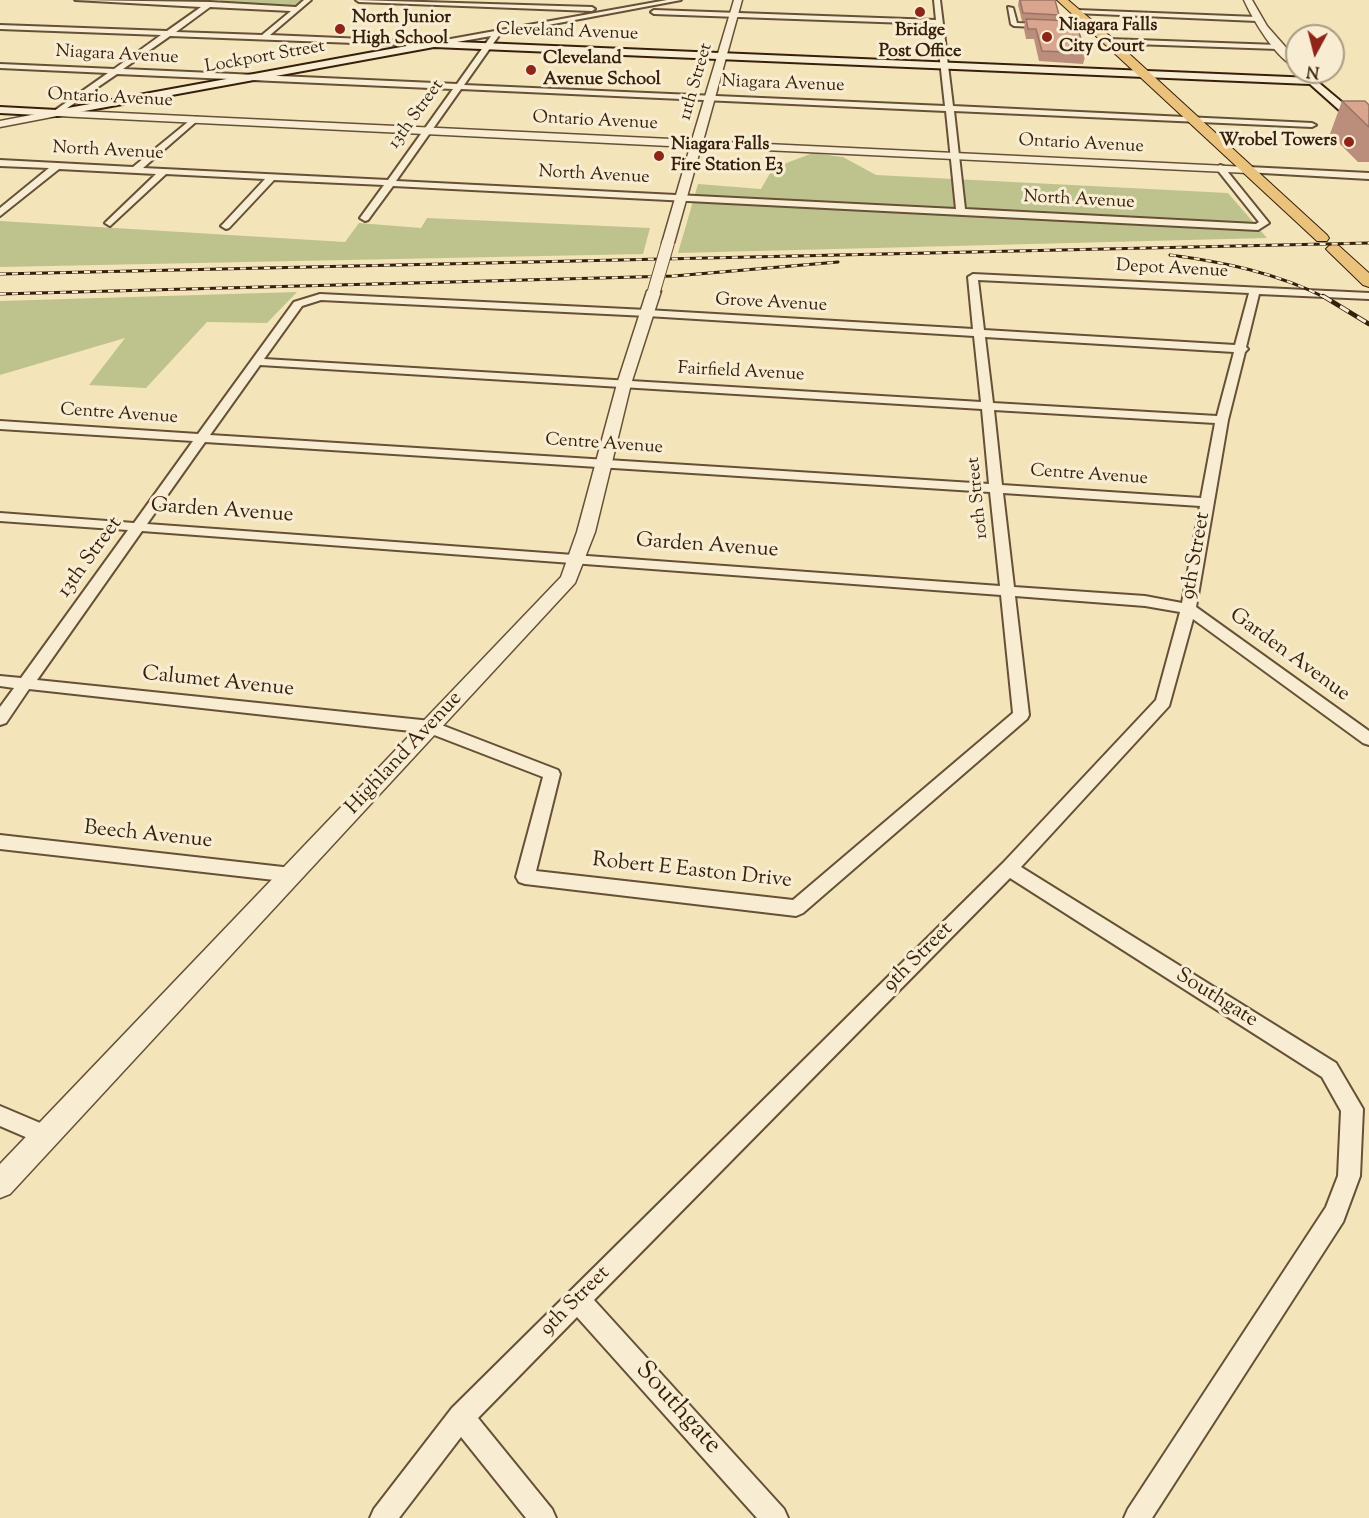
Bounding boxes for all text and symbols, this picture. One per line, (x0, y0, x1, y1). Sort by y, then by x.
marker: Bridge Post Office (913, 5, 927, 19)
place label: North Junior High School (352, 8, 451, 50)
place label: Niagara Falls City Court (1059, 16, 1157, 58)
street label: Cleveland Avenue (495, 20, 639, 46)
place label: Bridge Post Office (879, 21, 961, 63)
marker: North Junior High School (333, 22, 347, 36)
north arrow (1285, 24, 1345, 84)
marker: Niagara Falls City Court (1040, 30, 1054, 44)
street label: Lockport Street (203, 37, 327, 79)
street label: 11th Street (676, 41, 718, 123)
street label: Niagara Avenue (55, 42, 179, 70)
place label: Cleveland Avenue School (543, 49, 661, 92)
text: N (1305, 58, 1321, 83)
marker: Cleveland Avenue School (524, 63, 538, 77)
street label: Niagara Avenue (721, 72, 845, 98)
street label: 13th Street (385, 76, 449, 154)
street label: Ontario Avenue (47, 85, 173, 113)
street label: Ontario Avenue (532, 108, 658, 136)
street label: Ontario Avenue (1018, 131, 1144, 159)
place label: Wrobel Towers (1219, 131, 1337, 153)
place label: Niagara Falls Fire Station E3 (671, 135, 783, 178)
marker: Wrobel Towers (1342, 135, 1356, 149)
street label: North Avenue (52, 138, 164, 166)
marker: Niagara Falls Fire Station E3 (652, 149, 666, 163)
street label: North Avenue (538, 162, 650, 190)
street label: North Avenue (1023, 187, 1135, 215)
street label: Depot Avenue (1115, 256, 1229, 284)
street label: Grove Avenue (714, 290, 828, 318)
street label: Fairfield Avenue (677, 359, 805, 387)
street label: Centre Avenue (59, 400, 179, 430)
street label: Centre Avenue (544, 430, 664, 460)
street label: 10th Street (964, 456, 994, 540)
street label: Centre Avenue (1029, 461, 1149, 491)
street label: Garden Avenue (150, 494, 294, 530)
street label: 9th Street (1177, 510, 1217, 602)
street label: 13th Street (53, 513, 129, 603)
street label: Garden Avenue (635, 529, 779, 565)
street label: Garden Avenue (1224, 604, 1354, 708)
street label: Calumet Avenue (141, 662, 295, 704)
street label: Highland Avenue (341, 687, 469, 821)
street label: Beech Avenue (82, 817, 214, 855)
street label: Robert E Easton Drive (591, 849, 793, 895)
street label: 9th Street (879, 918, 959, 998)
street label: Southgate (1170, 964, 1262, 1034)
street label: 9th Street (536, 1262, 616, 1342)
street label: Southgate (627, 1356, 727, 1462)

